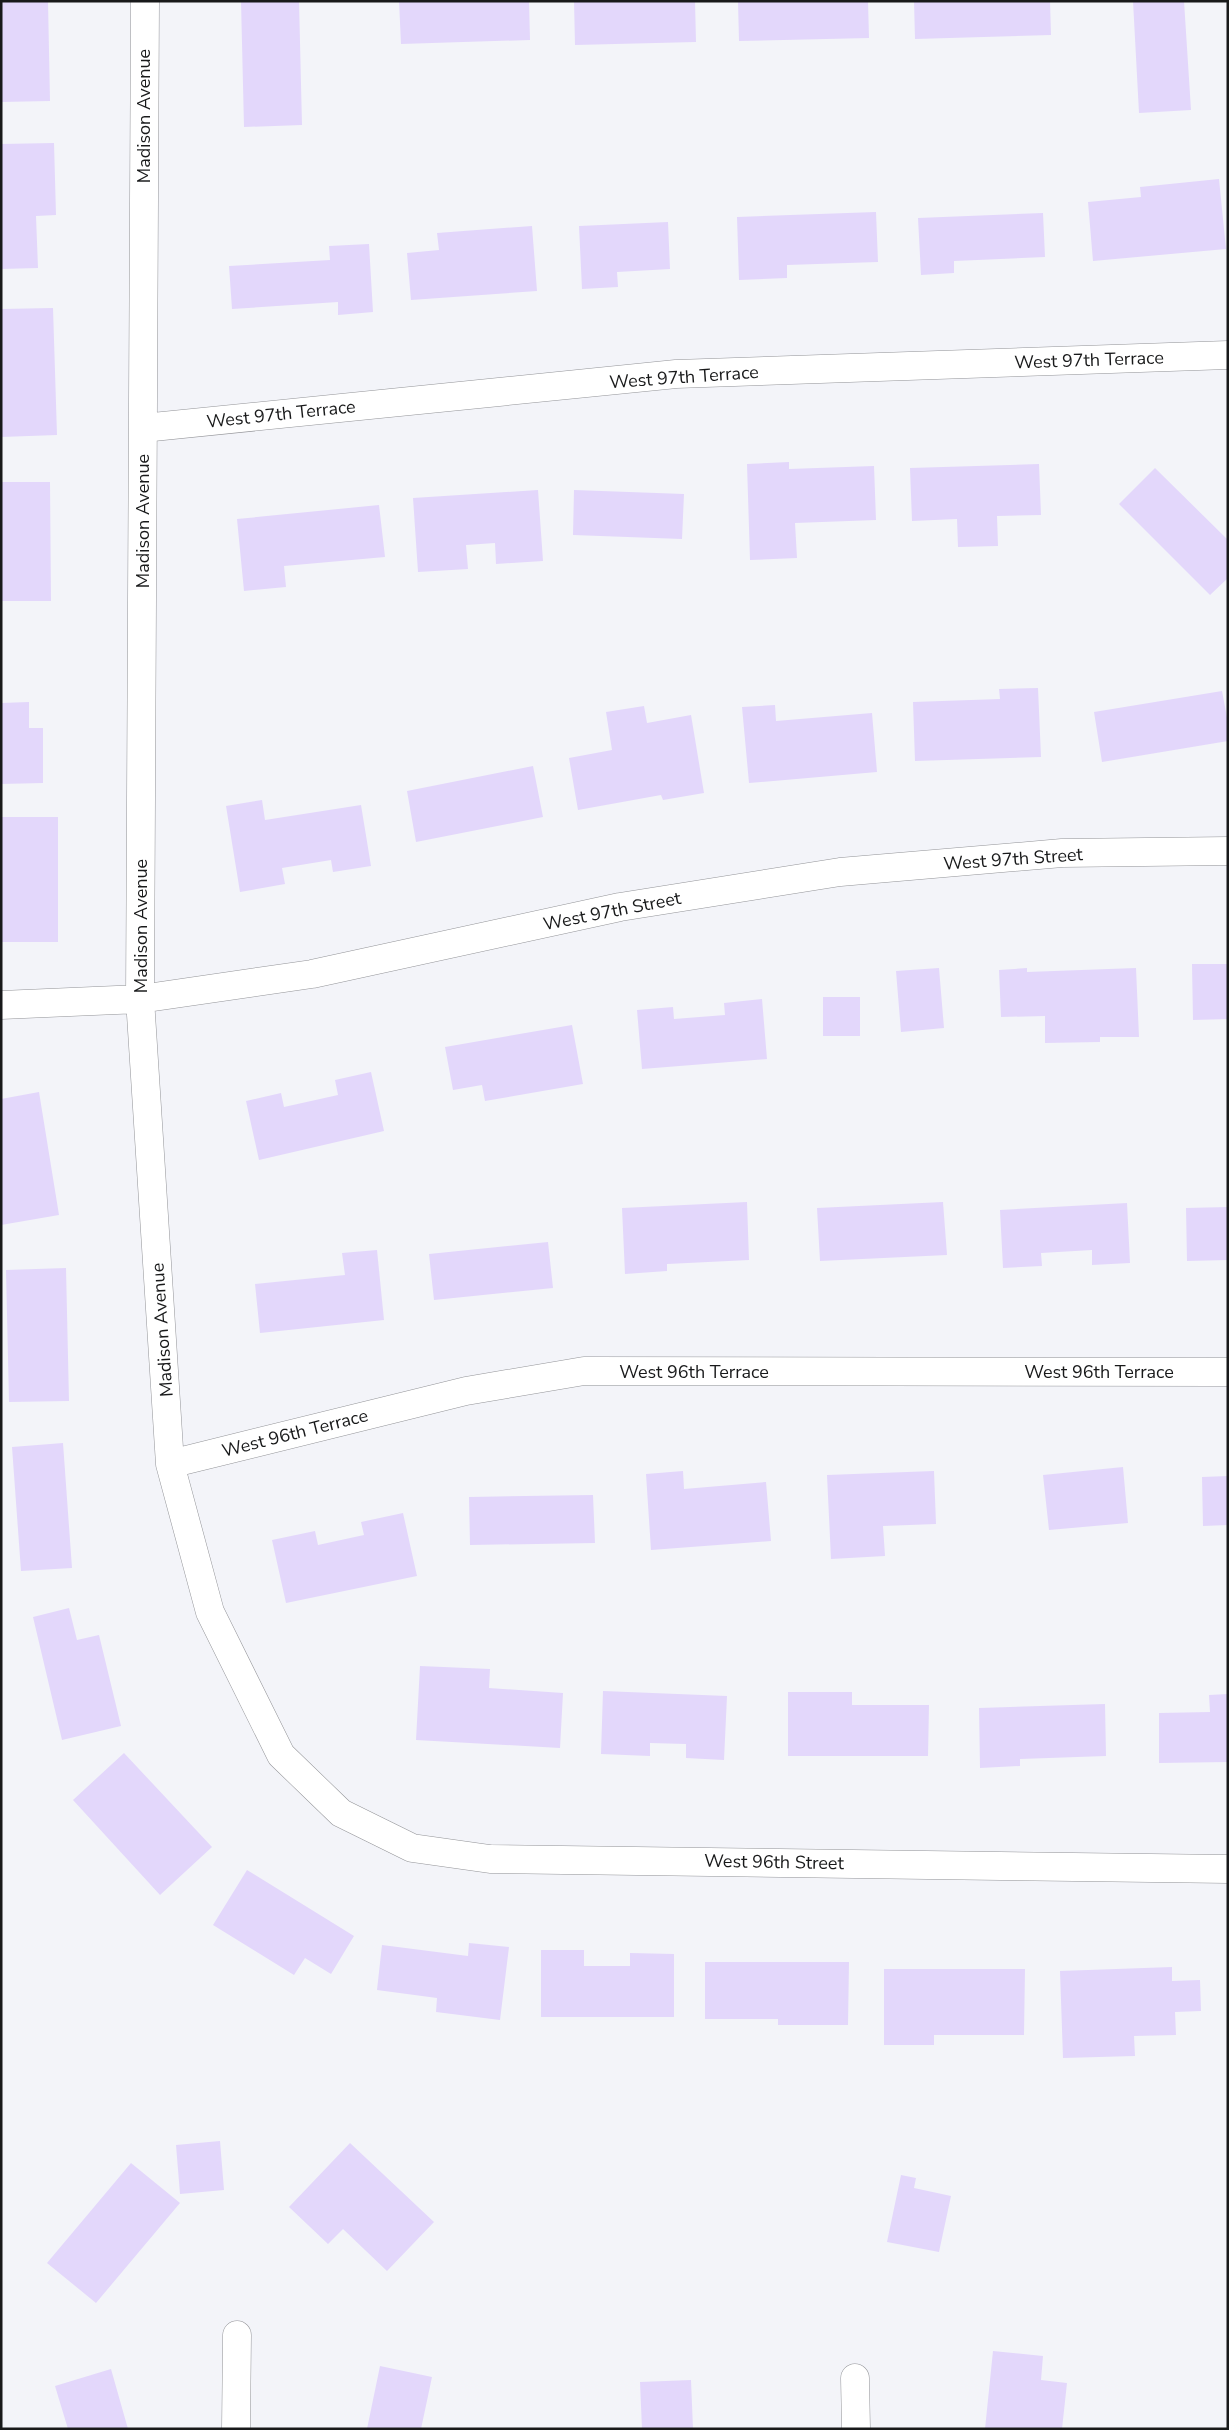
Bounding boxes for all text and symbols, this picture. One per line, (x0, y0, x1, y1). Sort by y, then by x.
street label: Madison Avenue (132, 49, 156, 183)
street label: West 97th Terrace (1014, 345, 1164, 375)
street label: West 97th Terrace (609, 360, 759, 394)
street label: West 97th Terrace (205, 394, 357, 434)
street label: Madison Avenue (131, 454, 155, 588)
street label: West 97th Street (942, 842, 1084, 876)
street label: Madison Avenue (129, 859, 153, 993)
street label: West 97th Street (541, 886, 684, 936)
street label: Madison Avenue (145, 1262, 179, 1398)
street label: West 96th Terrace (619, 1360, 769, 1384)
street label: West 96th Terrace (1024, 1360, 1174, 1384)
street label: West 96th Terrace (219, 1403, 371, 1463)
street label: West 96th Street (704, 1849, 845, 1875)

